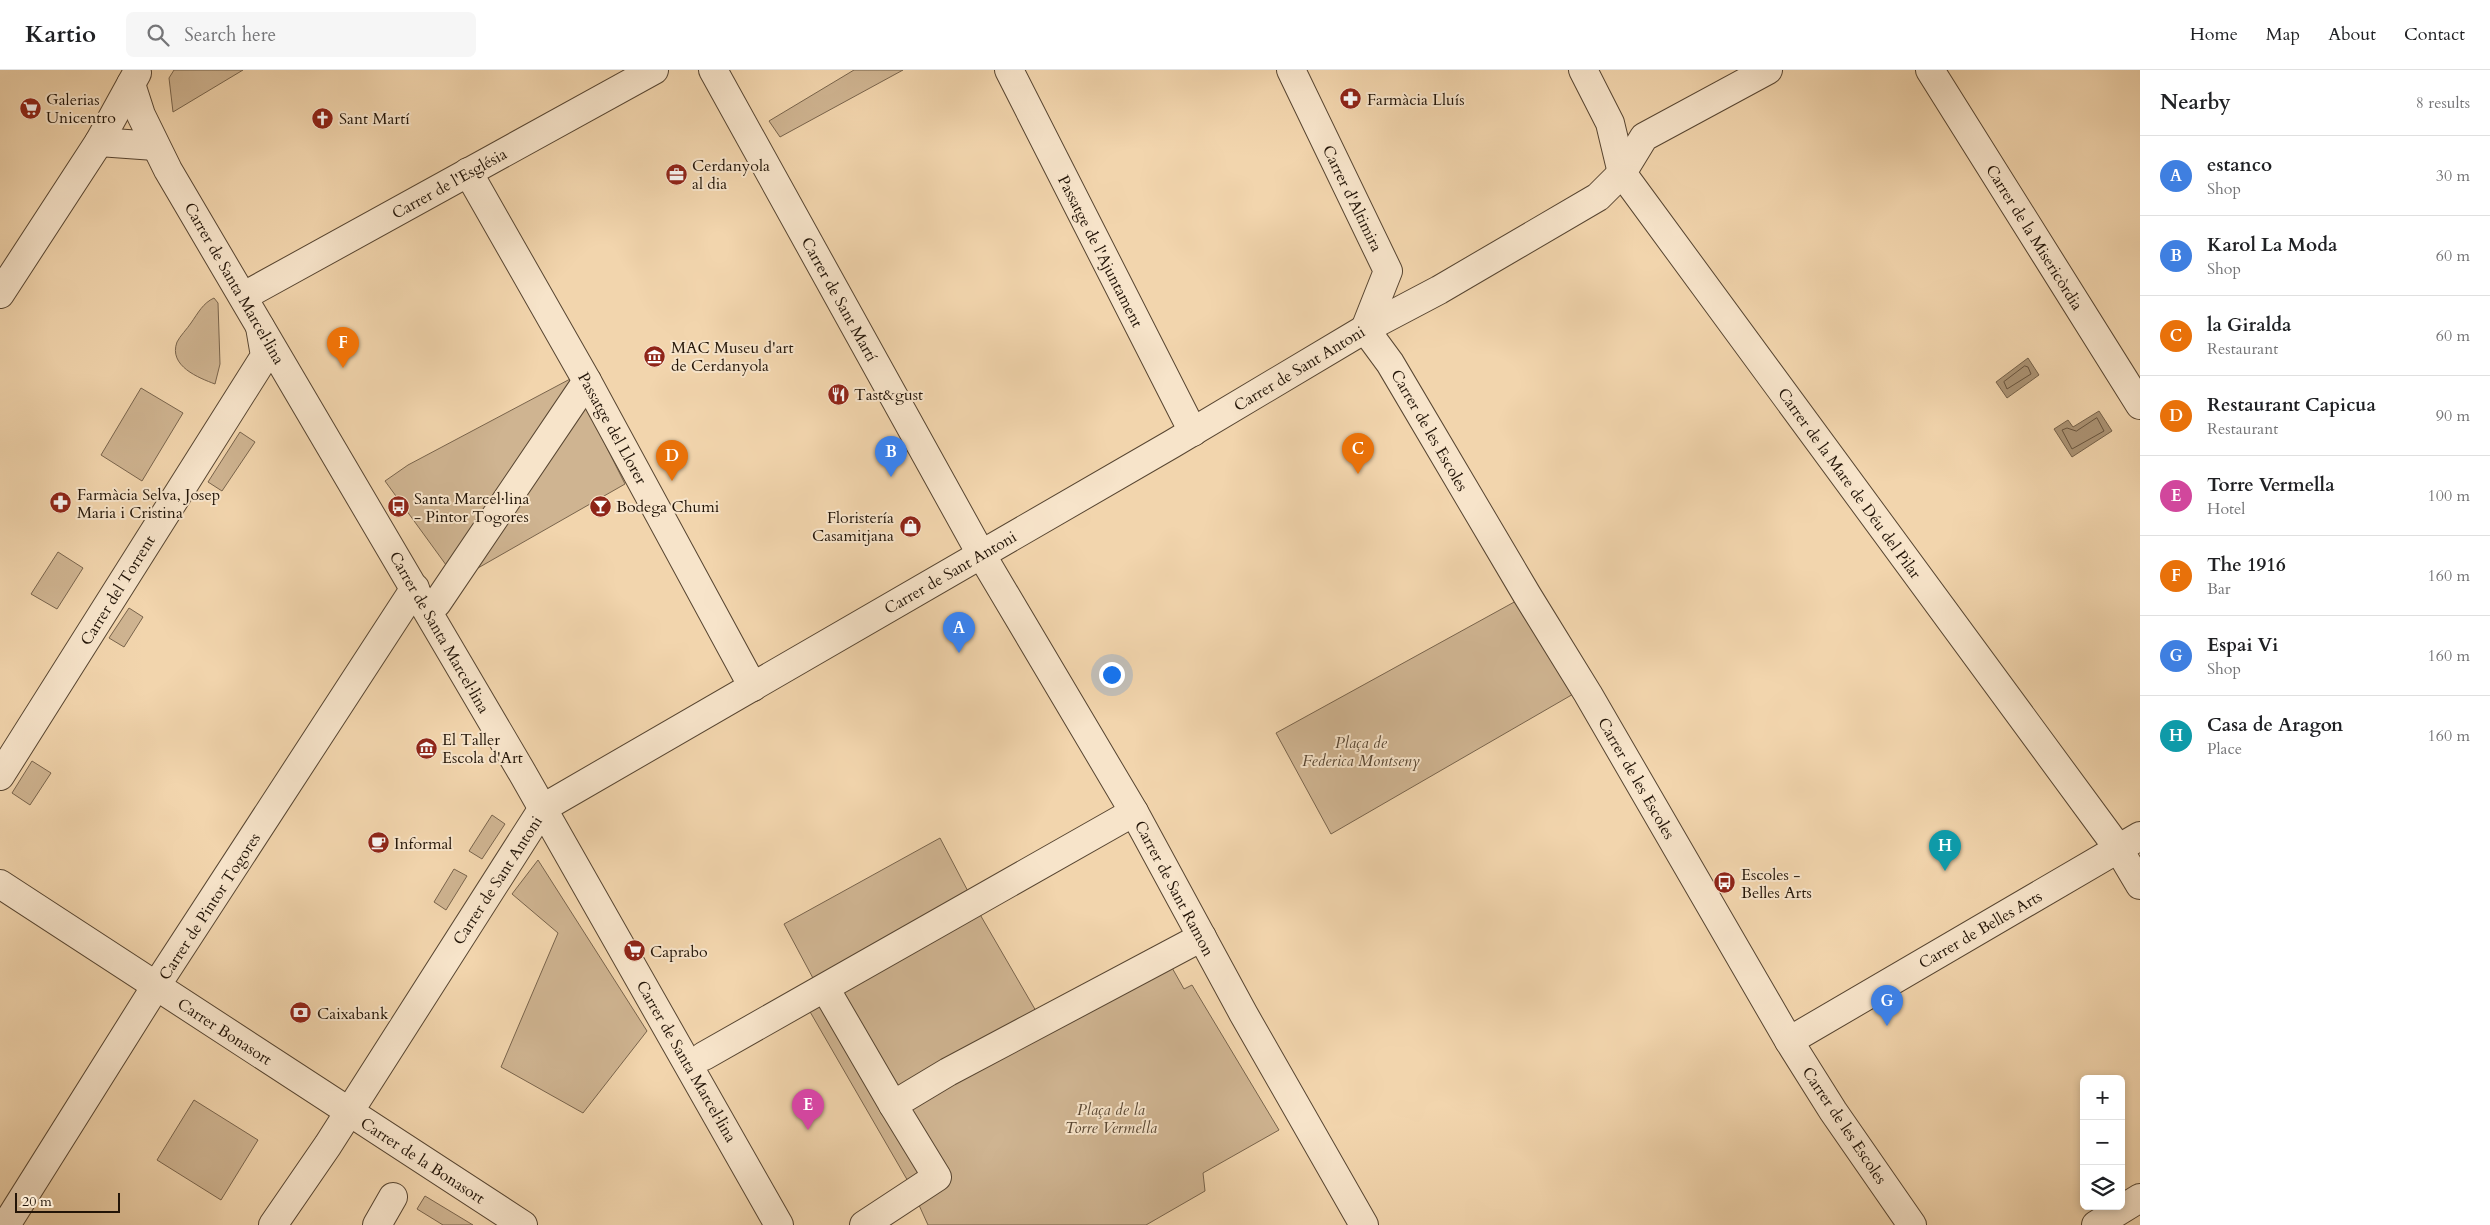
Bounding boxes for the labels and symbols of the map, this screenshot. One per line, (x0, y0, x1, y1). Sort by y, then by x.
pharmacy icon: Farmàcia Lluís (1339, 87, 1363, 111)
place label: Galerias Unicentro (46, 89, 116, 129)
place label: Farmàcia Lluís (1367, 89, 1465, 111)
supermarket icon: Galerias Unicentro (18, 96, 42, 120)
church icon: Sant Martí (311, 106, 335, 130)
place label: Sant Martí (339, 108, 410, 130)
street label: Carrer d'Altimira (1317, 141, 1387, 256)
street label: Carrer de l'Església (388, 143, 511, 225)
place label: Cerdanyola al dia (692, 155, 770, 195)
street label: Carrer de la Misericòrdia (1980, 161, 2088, 315)
office icon: Cerdanyola al dia (664, 162, 688, 186)
street label: Passatge de l'Ajuntament (1052, 172, 1148, 331)
street label: Carrer de Santa Marcel·lina (179, 198, 290, 369)
street label: Carrer de Sant Martí (796, 233, 883, 366)
street label: Carrer de Sant Antoni (1230, 321, 1370, 417)
pin: F (327, 327, 359, 368)
place label: MAC Museu d'art de Cerdanyola (671, 337, 793, 377)
museum icon: MAC Museu d'art de Cerdanyola (643, 344, 667, 368)
street label: Carrer de les Escoles (1385, 366, 1473, 495)
street label: Passatge del Llorer (572, 368, 652, 489)
restaurant icon: Tast&gust (826, 382, 850, 406)
place label: Tast&gust (854, 384, 923, 406)
street label: Carrer de la Mare de Déu del Pilar (1772, 384, 1926, 584)
pin: C (1342, 433, 1374, 474)
pin: B (875, 436, 907, 477)
pin: D (656, 440, 688, 481)
place label: Farmàcia Selva, Josep Maria i Cristina (77, 484, 220, 524)
place label: Santa Marcel·lina - Pintor Togores (414, 488, 529, 528)
pharmacy icon: Farmàcia Selva, Josep Maria i Cristina (49, 491, 73, 515)
bar icon: Bodega Chumi (588, 494, 612, 518)
bus stop icon: Santa Marcel·lina - Pintor Togores (386, 495, 410, 519)
place label: Bodega Chumi (616, 496, 720, 518)
place label: Floristería Casamitjana (812, 507, 894, 547)
shop icon: Floristería Casamitjana (898, 514, 922, 538)
street label: Carrer de Sant Antoni (880, 526, 1021, 620)
street label: Carrer del Torrent (75, 531, 161, 650)
street label: Carrer de Santa Marcel·lina (384, 547, 495, 718)
pin: A (943, 612, 975, 653)
your location (1099, 662, 1125, 688)
street label: Carrer de les Escoles (1592, 714, 1680, 843)
place label: El Taller Escola d'Art (442, 729, 523, 769)
park label: Plaça de Federica Montseny (1302, 732, 1420, 772)
museum icon: El Taller Escola d'Art (414, 736, 438, 760)
street label: Carrer de Sant Antoni (448, 811, 548, 949)
street label: Carrer de Sant Ramon (1129, 817, 1219, 960)
street label: Carrer de Pintor Togores (154, 829, 266, 985)
pin: H (1929, 830, 1961, 871)
cafe icon: Informal (366, 831, 390, 855)
place label: Informal (394, 833, 452, 855)
place label: Escoles - Belles Arts (1741, 864, 1812, 904)
bus stop icon: Escoles - Belles Arts (1713, 871, 1737, 895)
street label: Carrer de Belles Arts (1915, 886, 2046, 974)
supermarket icon: Caprabo (622, 939, 646, 963)
place label: Caprabo (650, 941, 708, 963)
street label: Carrer de Santa Marcel·lina (631, 976, 742, 1147)
pin: G (1871, 985, 1903, 1026)
street label: Carrer Bonasort (173, 993, 276, 1071)
bank icon: Caixabank (289, 1001, 313, 1025)
place label: Caixabank (317, 1003, 389, 1025)
street label: Carrer de les Escoles (1797, 1063, 1892, 1189)
pin: E (792, 1089, 824, 1130)
park label: Plaça de la Torre Vermella (1065, 1099, 1157, 1139)
street label: Carrer de la Bonasort (356, 1112, 489, 1209)
scale bar (15, 1190, 120, 1213)

